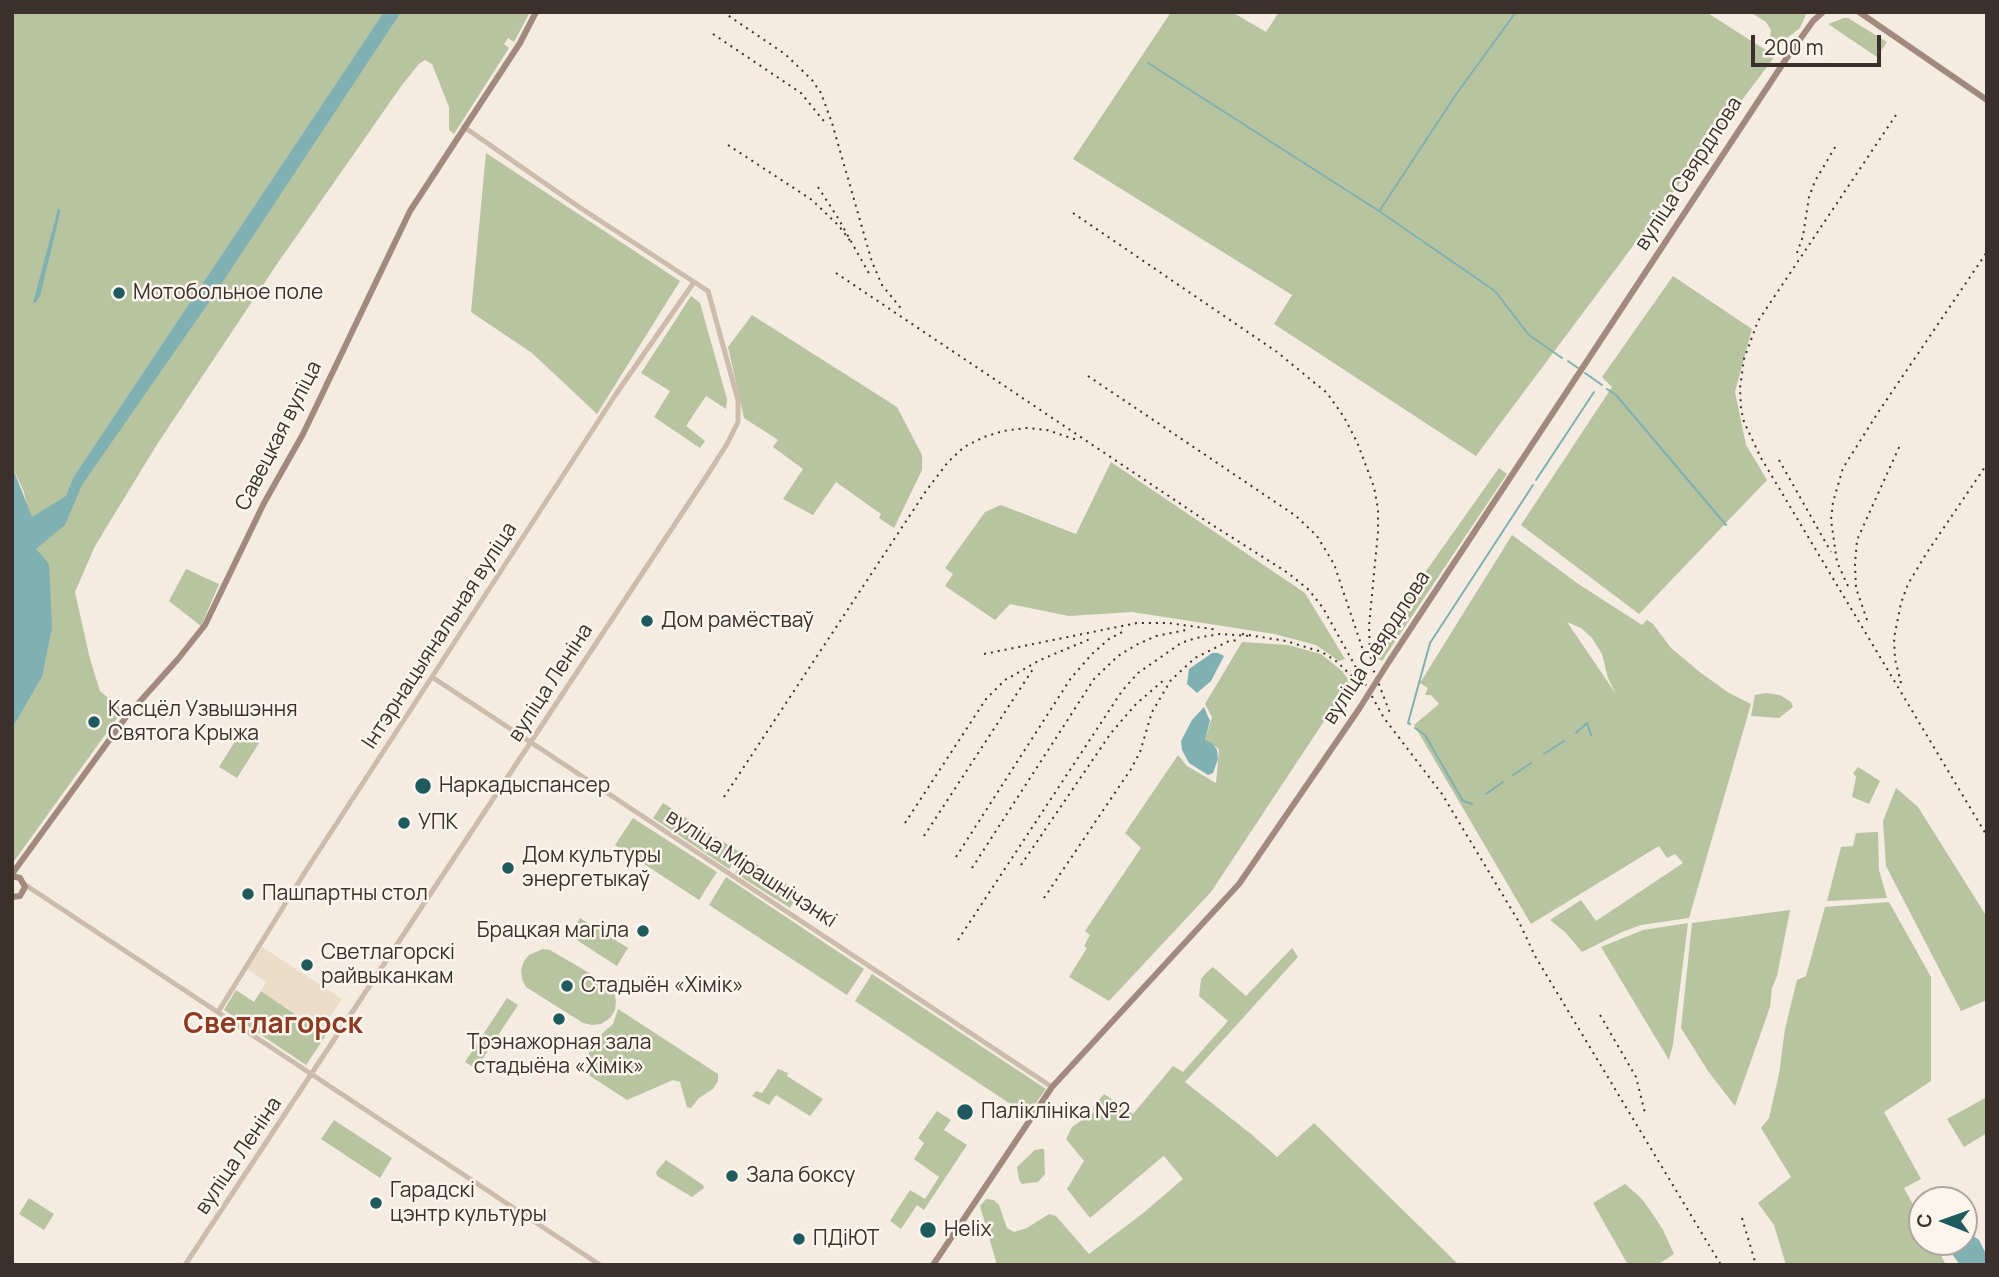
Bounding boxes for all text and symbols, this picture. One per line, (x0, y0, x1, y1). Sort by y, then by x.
scale bar (1754, 21, 1884, 65)
text: 200 m (1764, 33, 1824, 61)
street label: вуліца Свярдлова (1630, 92, 1748, 256)
place label: Мотобольное поле (133, 280, 323, 306)
marker: Мотобольное поле (111, 285, 127, 301)
street label: Савецкая вуліца (230, 357, 328, 515)
street label: Інтэрнацыянальная вуліца (357, 518, 523, 754)
street label: вуліца Свярдлова (1318, 566, 1436, 730)
place label: Дом рамёстваў (661, 608, 814, 634)
marker: Дом рамёстваў (639, 613, 655, 629)
street label: вуліца Леніна (503, 619, 599, 747)
place label: Касцёл Узвышэння Святога Крыжа (108, 697, 298, 747)
marker: Касцёл Узвышэння Святога Крыжа (86, 714, 102, 730)
place label: Наркадыспансер (439, 773, 610, 799)
marker: Наркадыспансер (413, 776, 433, 796)
street label: вуліца Мірашнічэнкі (661, 804, 841, 934)
place label: УПК (418, 810, 458, 836)
marker: УПК (396, 815, 412, 831)
place label: Дом культуры энергетыкаў (522, 843, 661, 893)
marker: Дом культуры энергетыкаў (500, 860, 516, 876)
place label: Пашпартны стол (262, 881, 428, 907)
marker: Пашпартны стол (240, 886, 256, 902)
place label: Брацкая магіла (477, 918, 629, 944)
marker: Брацкая магіла (635, 923, 651, 939)
place label: Светлагорскі райвыканкам (321, 940, 455, 990)
marker: Светлагорскі райвыканкам (299, 957, 315, 973)
place label: Стадыён «Хімік» (581, 973, 743, 999)
marker: Стадыён «Хімік» (559, 978, 575, 994)
district label: Светлагорск (183, 1008, 363, 1042)
marker: Трэнажорная зала стадыёна «Хімік» (551, 1011, 567, 1027)
place label: Трэнажорная зала стадыёна «Хімік» (467, 1030, 651, 1080)
street label: вуліца Леніна (191, 1093, 287, 1219)
place label: Паліклініка №2 (981, 1099, 1130, 1125)
marker: Паліклініка №2 (955, 1102, 975, 1122)
place label: Зала боксу (746, 1163, 855, 1189)
marker: Зала боксу (724, 1168, 740, 1184)
place label: Гарадскі цэнтр культуры (390, 1178, 547, 1228)
north arrow (1908, 1186, 1978, 1256)
marker: Гарадскі цэнтр культуры (368, 1195, 384, 1211)
text: С (1911, 1213, 1937, 1228)
place label: Helix (944, 1217, 992, 1243)
marker: Helix (918, 1220, 938, 1240)
place label: ПДіЮТ (813, 1226, 879, 1252)
marker: ПДіЮТ (791, 1231, 807, 1247)

